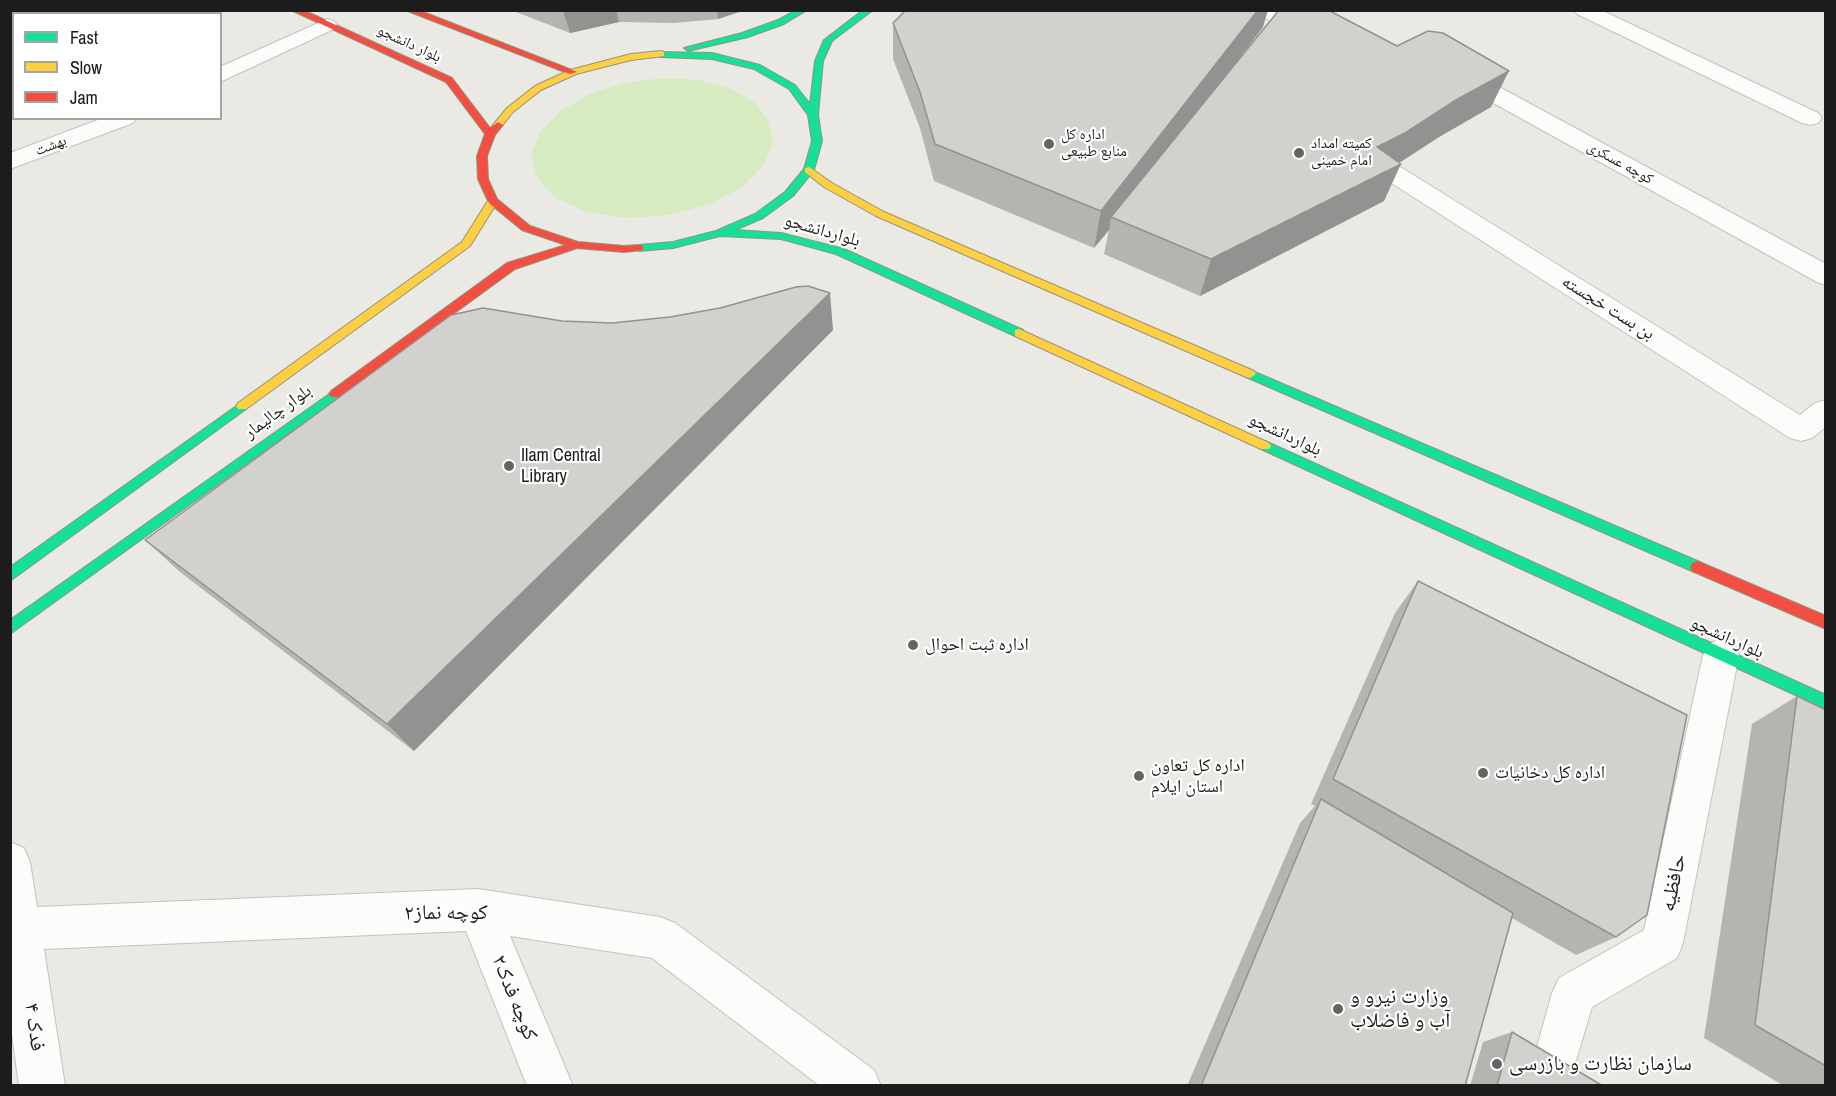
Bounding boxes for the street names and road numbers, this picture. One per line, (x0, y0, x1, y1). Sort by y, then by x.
street label: بلوار دانشجو (374, 21, 444, 67)
street label: بهشت (33, 132, 69, 160)
street label: کوچه عسکری (1584, 138, 1656, 188)
street label: بلواردانشجو (782, 210, 862, 252)
street label: بن بست خجسته (1558, 271, 1658, 345)
street label: بلوار چالیمار (240, 380, 316, 444)
street label: بلواردانشجو (1245, 409, 1325, 461)
street label: بلواردانشجو (1687, 612, 1767, 664)
street label: حافظیه (1656, 852, 1692, 914)
street label: کوچه نماز۲ (404, 900, 488, 926)
street label: کوچه فدک۲ (486, 952, 542, 1044)
street label: فدک ۴ (18, 1001, 50, 1053)

